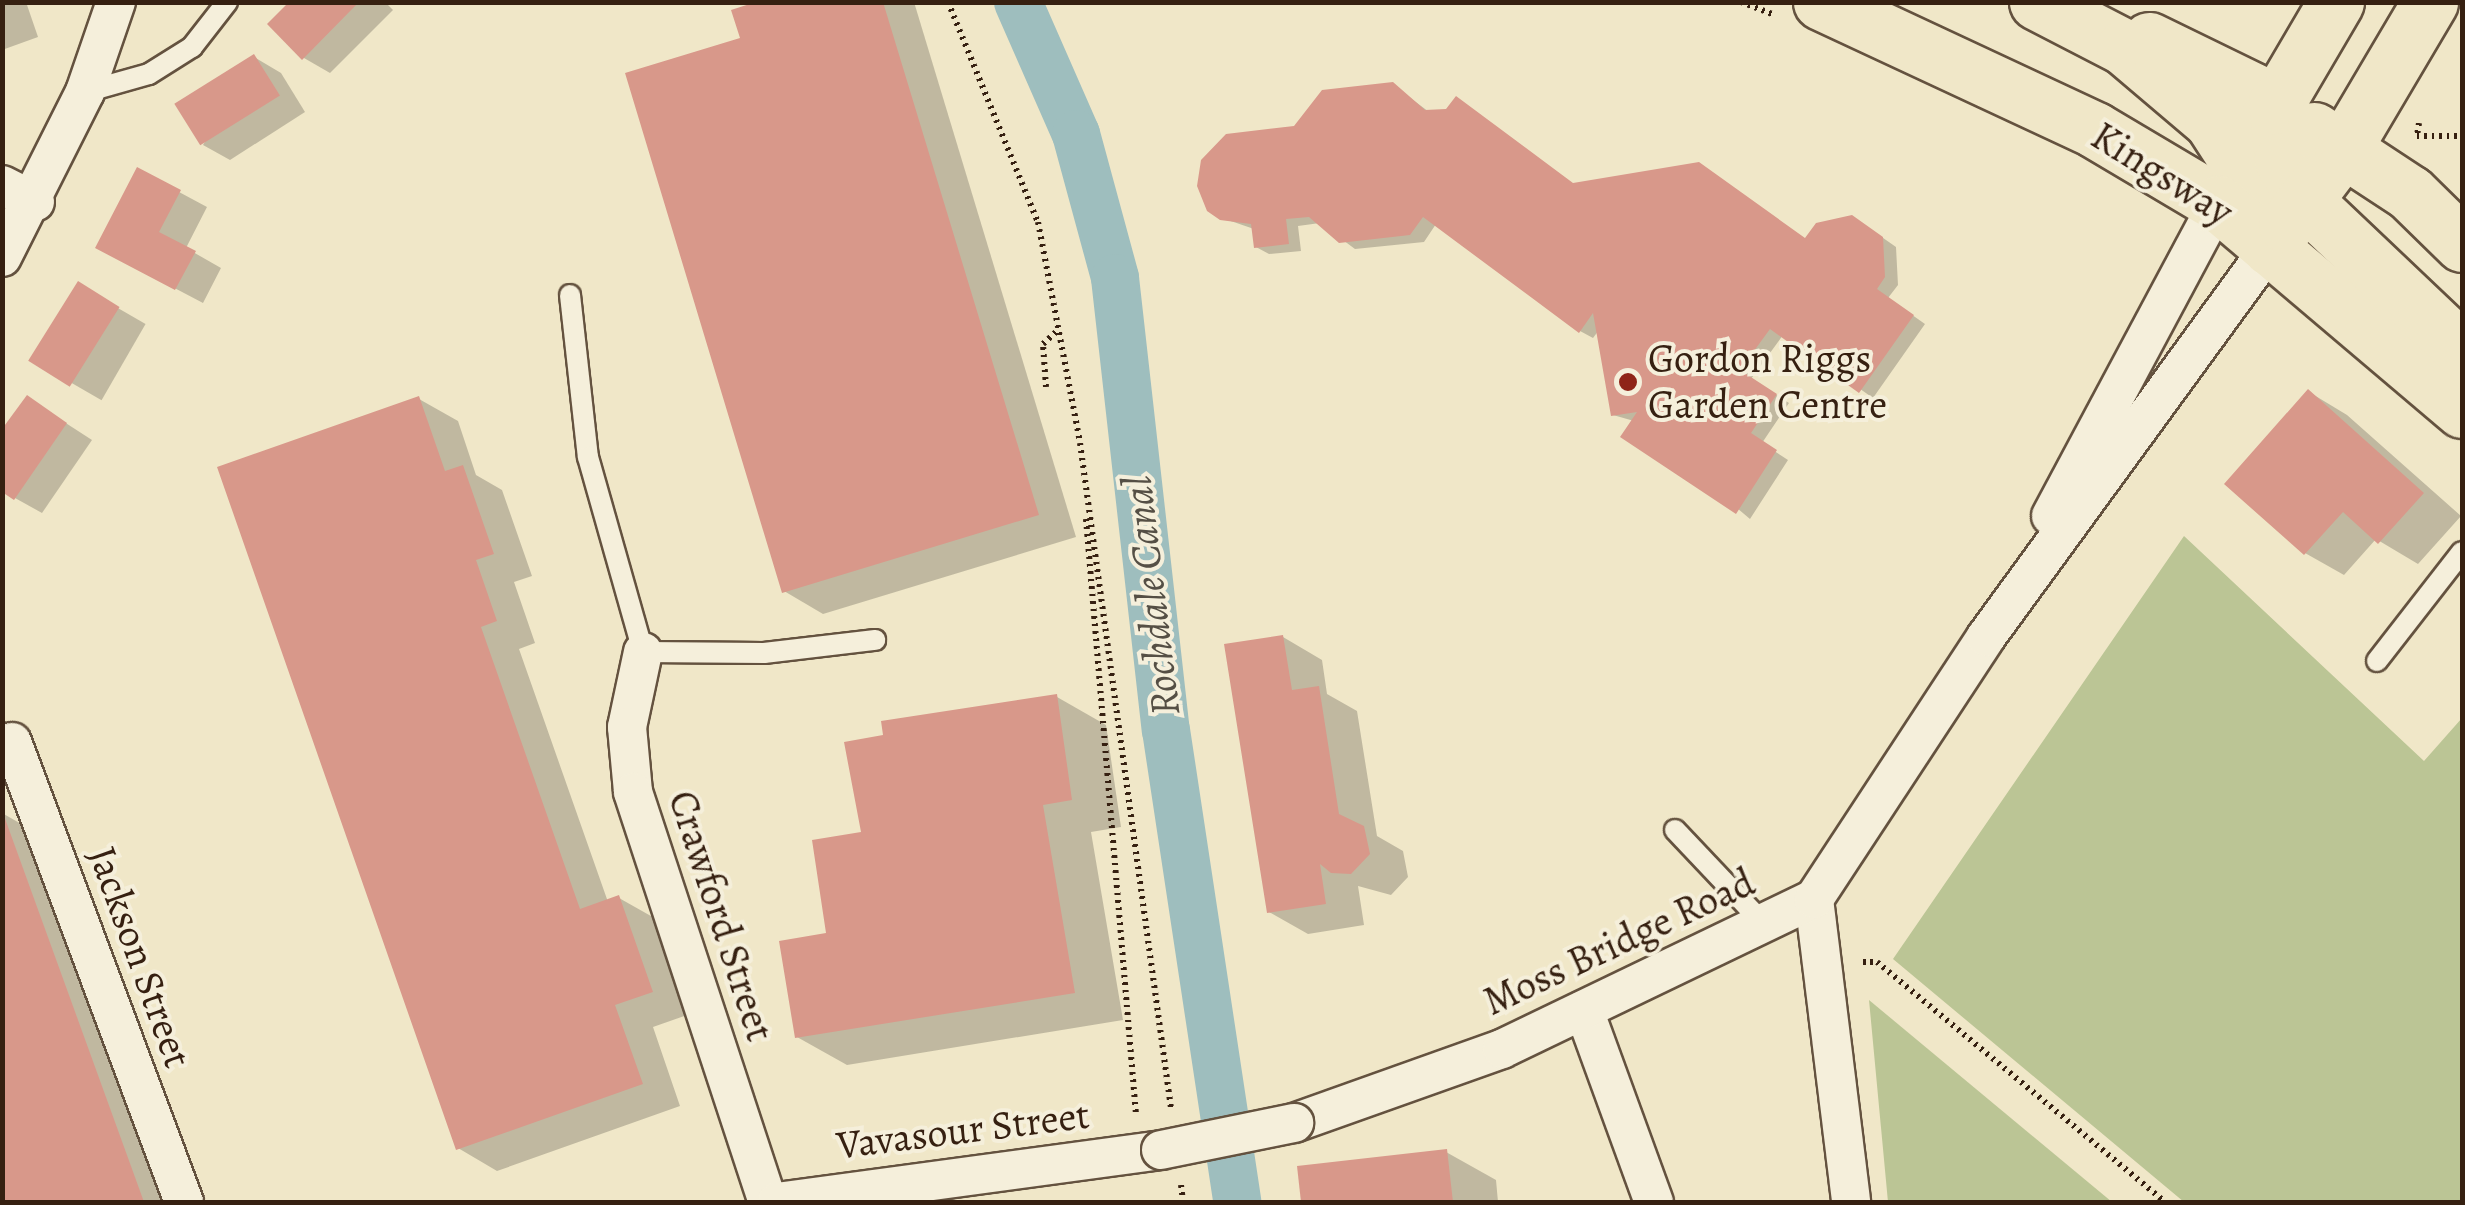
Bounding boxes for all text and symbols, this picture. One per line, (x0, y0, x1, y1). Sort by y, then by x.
street label: Kingsway (2082, 112, 2242, 236)
place label: Gordon Riggs Garden Centre (1648, 335, 1887, 429)
marker: Gordon Riggs Garden Centre (1617, 371, 1639, 393)
water label: Rochdale Canal (1111, 473, 1191, 719)
street label: Crawford Street (658, 785, 784, 1047)
street label: Jackson Street (78, 840, 202, 1074)
street label: Moss Bridge Road (1476, 858, 1762, 1026)
street label: Vavasour Street (834, 1091, 1092, 1169)

